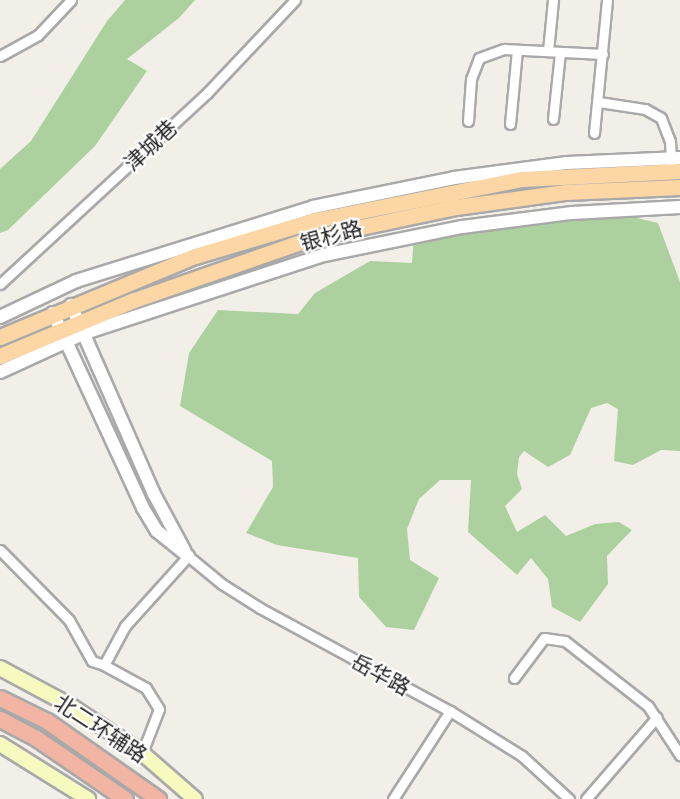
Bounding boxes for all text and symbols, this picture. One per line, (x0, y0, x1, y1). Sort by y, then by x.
street label: 津城巷 (118, 114, 182, 176)
street label: 银杉路 (297, 215, 365, 255)
street label: 岳华路 (347, 648, 415, 700)
street label: 北二环辅路 (50, 689, 152, 767)

